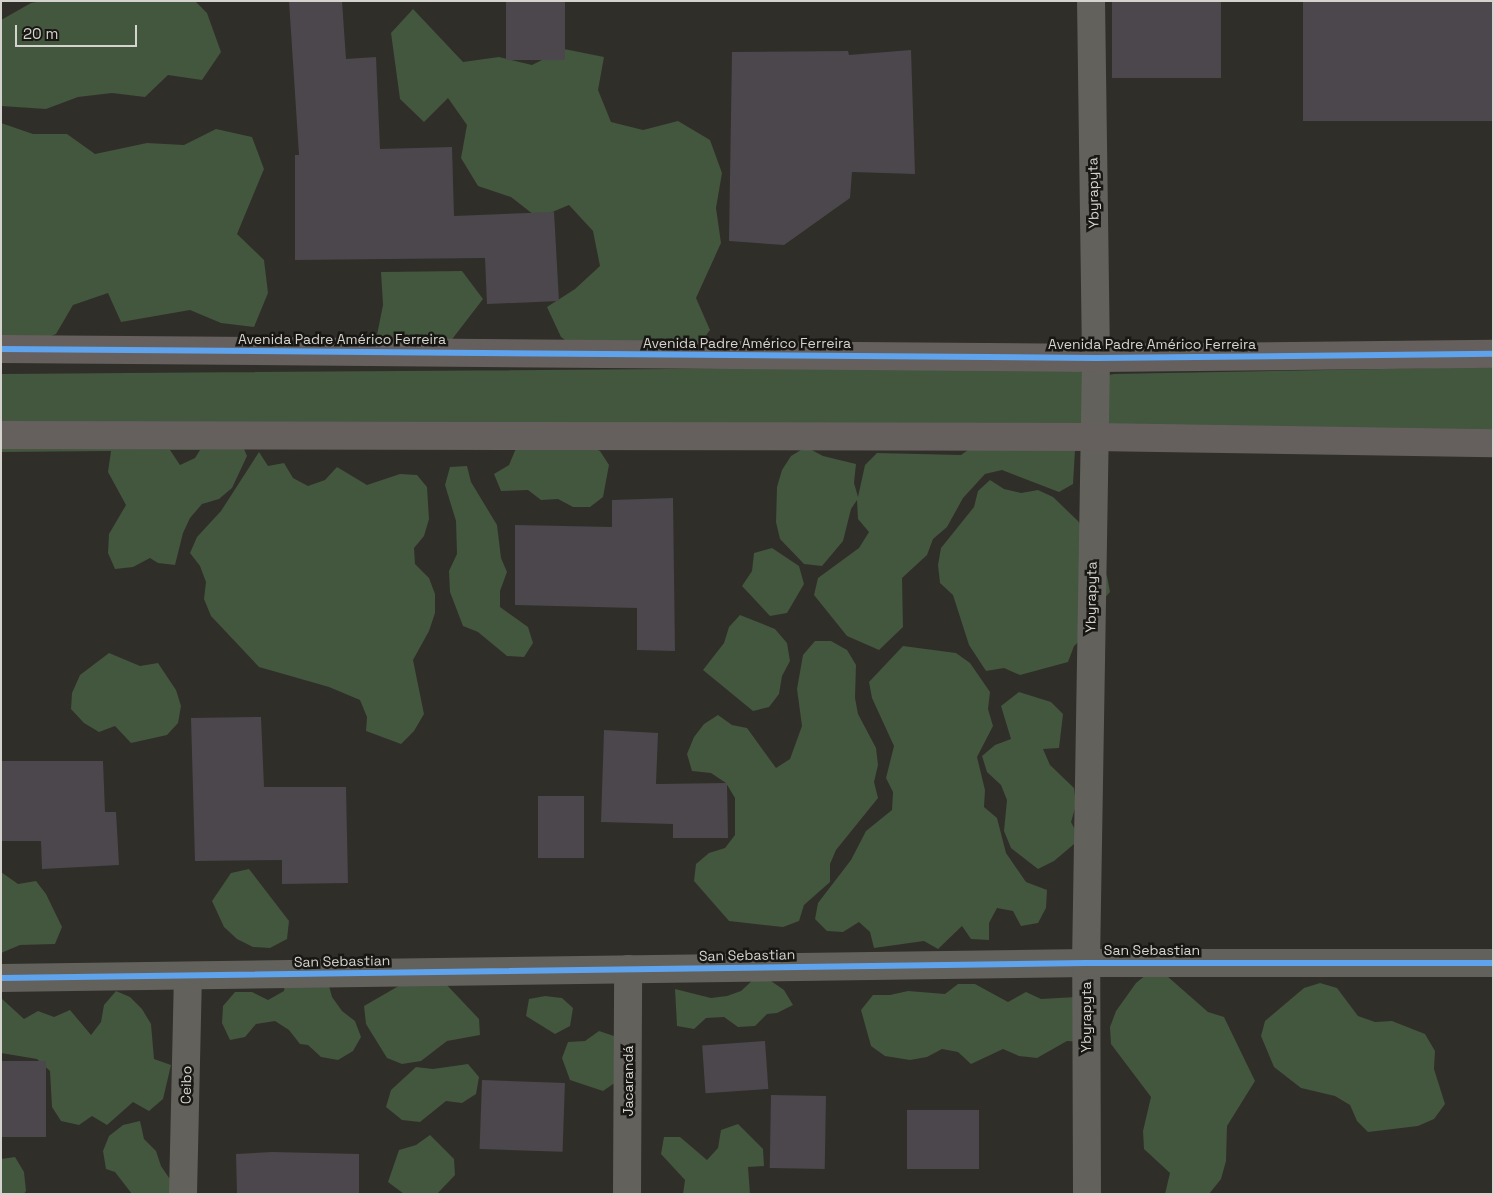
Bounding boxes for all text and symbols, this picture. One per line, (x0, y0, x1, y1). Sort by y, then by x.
scale bar (18, 15, 140, 47)
text: 20 m (23, 24, 58, 43)
street label: Ybyrapyta (1084, 157, 1102, 229)
street label: Avenida Padre Américo Ferreira (238, 331, 446, 347)
street label: Avenida Padre Américo Ferreira (643, 335, 851, 351)
street label: Avenida Padre Américo Ferreira (1048, 336, 1256, 352)
street label: Ybyrapyta (1082, 561, 1100, 633)
street label: San Sebastian (1104, 942, 1200, 958)
street label: San Sebastian (699, 946, 795, 964)
street label: San Sebastian (294, 952, 390, 970)
street label: Ybyrapyta (1078, 981, 1094, 1053)
street label: Jacarandá (620, 1046, 636, 1116)
street label: Ceibo (177, 1066, 195, 1104)

